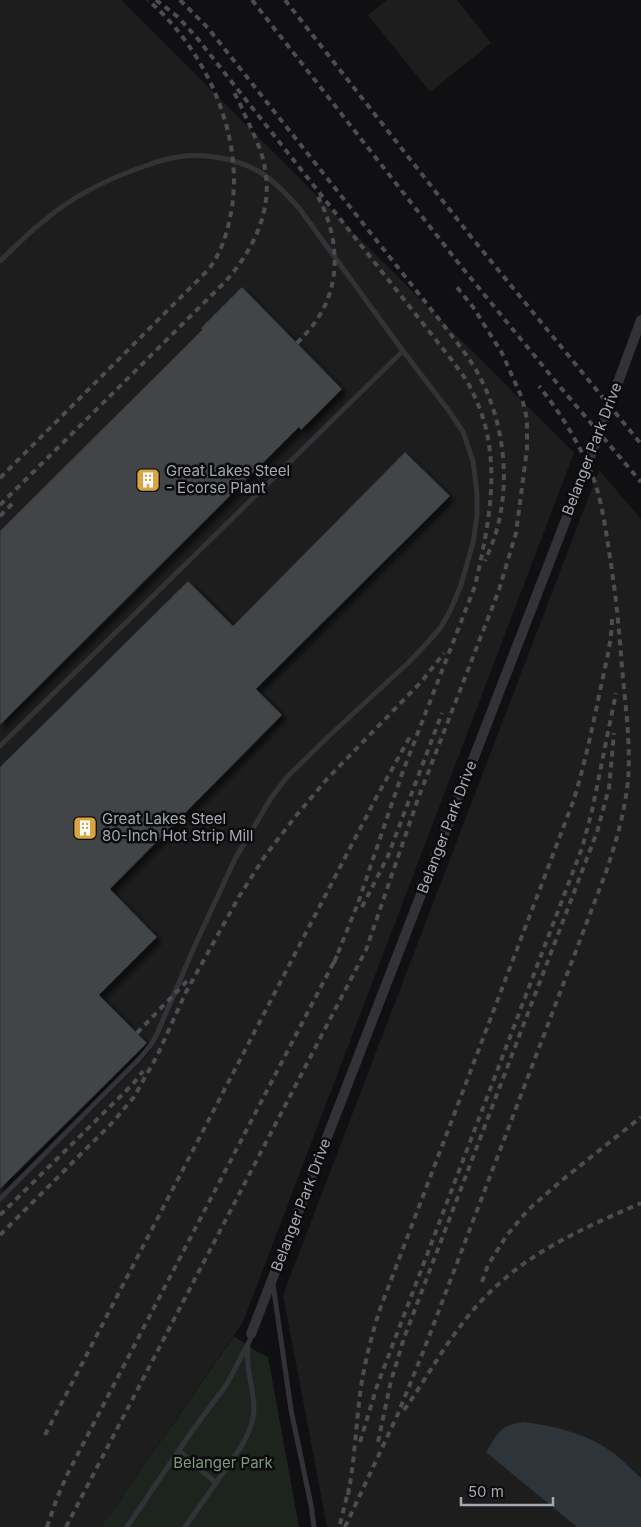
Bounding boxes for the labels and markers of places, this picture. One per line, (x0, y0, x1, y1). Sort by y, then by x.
place label: Great Lakes Steel - Ecorse Plant (166, 461, 290, 497)
building icon: Great Lakes Steel - Ecorse Plant (135, 467, 161, 493)
place label: Great Lakes Steel 80-Inch Hot Strip Mill (102, 809, 253, 845)
building icon: Great Lakes Steel 80-Inch Hot Strip Mill (72, 815, 98, 841)

